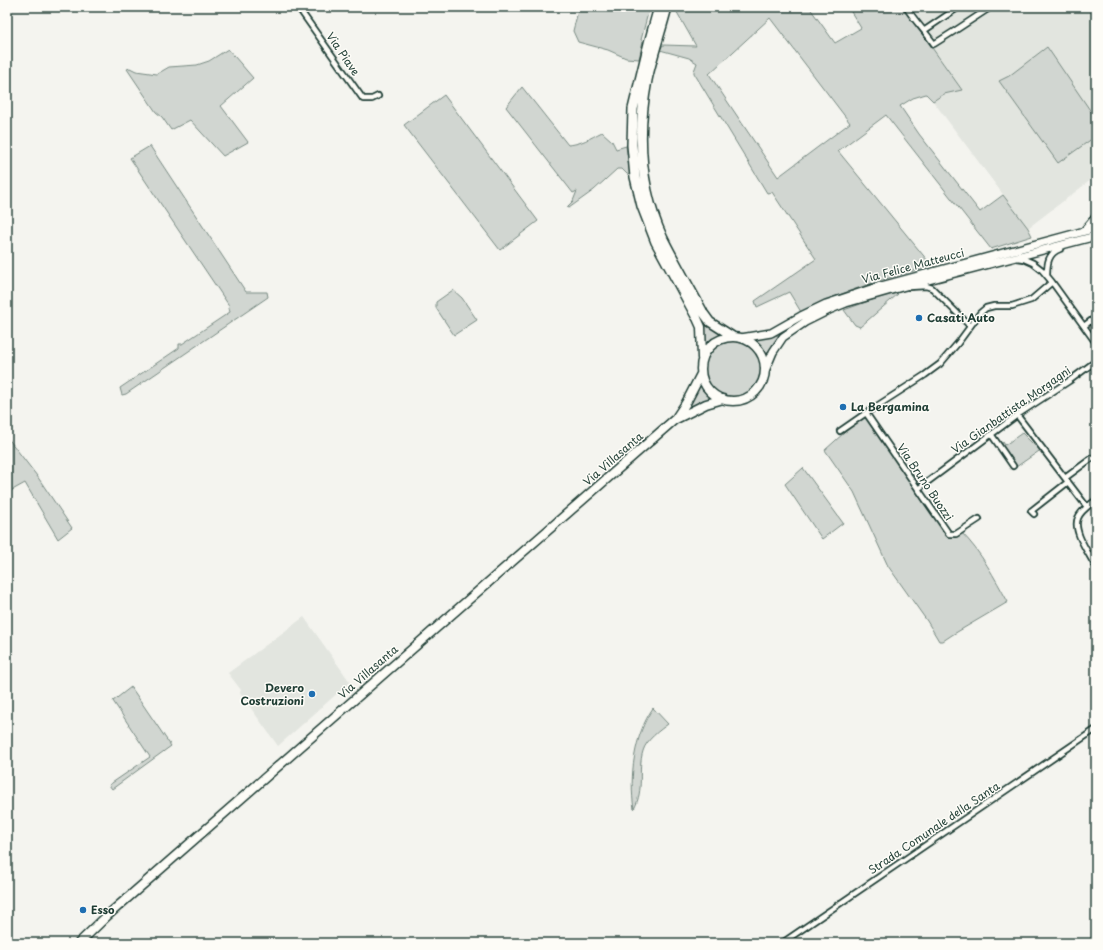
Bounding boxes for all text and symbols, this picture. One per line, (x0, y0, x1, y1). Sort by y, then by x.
street label: Via Piave (322, 28, 364, 79)
street label: Via Felice Matteucci (860, 244, 966, 287)
place label: Casati Auto (927, 309, 995, 326)
marker: Casati Auto (914, 313, 924, 323)
street label: Via Gianbattista Morgagni (948, 362, 1074, 457)
place label: La Bergamina (851, 398, 930, 415)
marker: La Bergamina (838, 402, 848, 412)
street label: Via Villasanta (579, 428, 647, 490)
street label: Via Bruno Buozzi (893, 440, 958, 524)
street label: Via Villasanta (334, 641, 402, 703)
place label: Devero Costruzioni (241, 679, 305, 709)
marker: Devero Costruzioni (307, 689, 317, 699)
street label: Strada Comunale della Santa (865, 777, 1003, 878)
place label: Esso (91, 901, 115, 918)
marker: Esso (78, 905, 88, 915)

